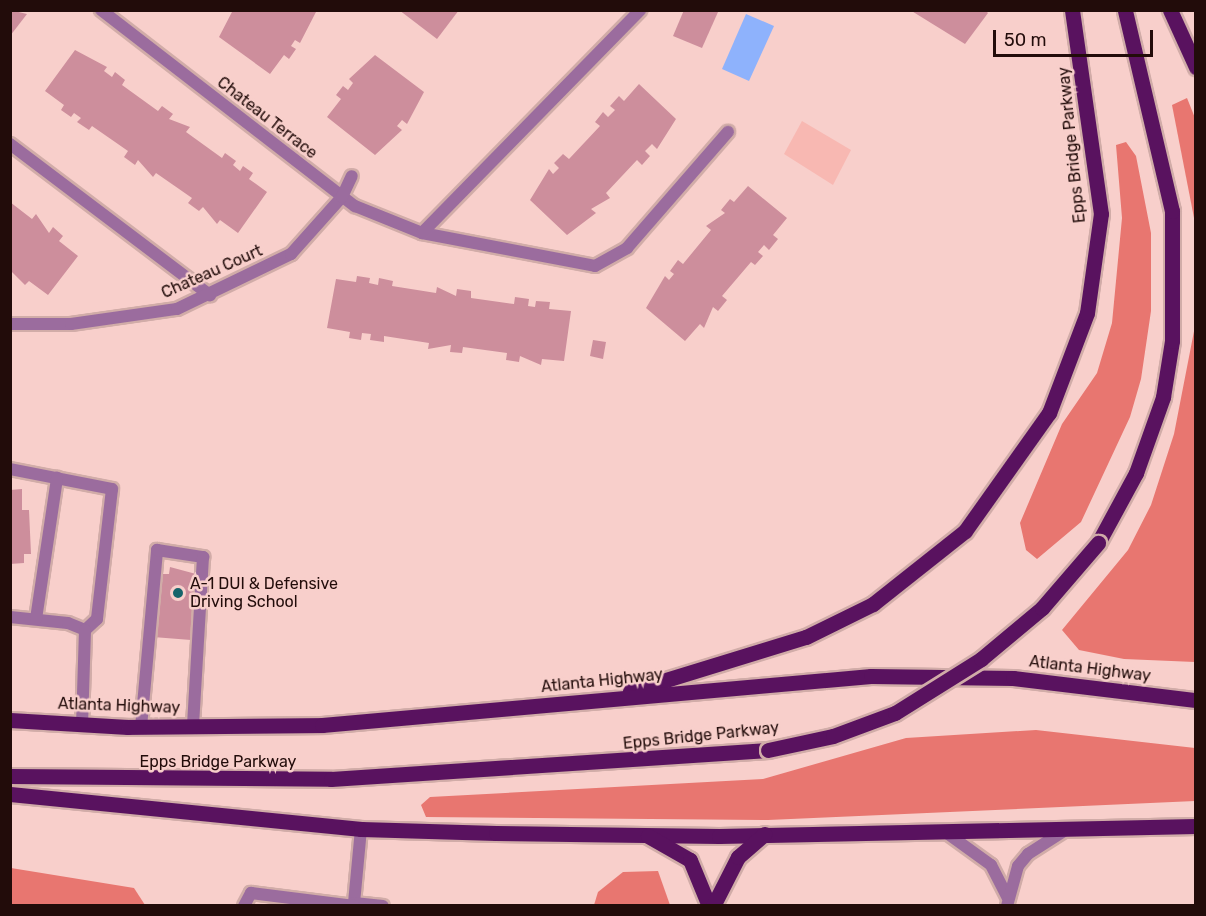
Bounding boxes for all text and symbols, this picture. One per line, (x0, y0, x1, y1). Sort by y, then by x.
scale bar (996, 18, 1156, 56)
text: 50 m (1004, 29, 1047, 51)
street label: Epps Bridge Parkway (1054, 66, 1090, 224)
street label: Chateau Terrace (213, 73, 321, 163)
street label: Chateau Court (159, 241, 265, 303)
place label: A-1 DUI & Defensive Driving School (190, 574, 338, 612)
marker: A-1 DUI & Defensive Driving School (171, 586, 185, 600)
street label: Atlanta Highway (1028, 652, 1152, 686)
street label: Atlanta Highway (540, 665, 664, 697)
street label: Atlanta Highway (57, 694, 181, 718)
street label: Epps Bridge Parkway (622, 718, 780, 754)
street label: Epps Bridge Parkway (140, 752, 296, 772)

